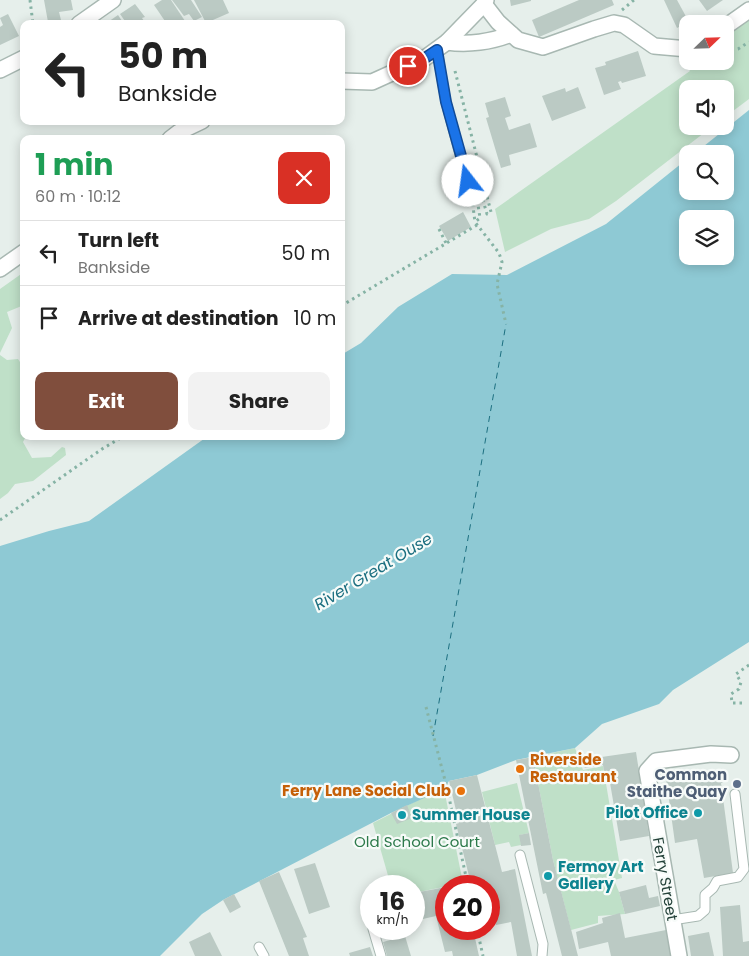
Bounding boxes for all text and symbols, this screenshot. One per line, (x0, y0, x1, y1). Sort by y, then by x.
north arrow (679, 15, 734, 70)
map controls (679, 15, 734, 265)
text: 50 m (118, 31, 208, 80)
icon: left (35, 40, 100, 105)
pin (387, 45, 429, 87)
icon: arrive (394, 52, 422, 80)
text: Bankside (118, 78, 217, 109)
button: sound (679, 80, 734, 135)
text: 1 min (35, 143, 113, 186)
button: search (679, 145, 734, 200)
button: close (278, 152, 330, 204)
position arrow (441, 154, 493, 206)
text: 60 m · 10:12 (35, 185, 121, 208)
button: layers (679, 210, 734, 265)
text: Turn left (78, 227, 159, 254)
icon: left (35, 239, 63, 267)
text: 50 m (281, 240, 330, 267)
text: Bankside (78, 256, 150, 279)
icon: arrive (35, 304, 63, 332)
text: Arrive at destination (78, 305, 279, 332)
text: 10 m (294, 305, 336, 332)
button: Exit (35, 372, 178, 430)
button: Share (188, 372, 330, 430)
water label: River Great Ouse (310, 527, 437, 616)
place label: Riverside Restaurant (530, 749, 617, 787)
marker: Riverside Restaurant (514, 763, 526, 775)
place label: Common Staithe Quay (627, 764, 728, 802)
marker: Common Staithe Quay (731, 778, 743, 790)
place label: Ferry Lane Social Club (282, 780, 451, 801)
marker: Ferry Lane Social Club (455, 785, 467, 797)
place label: Pilot Office (606, 802, 688, 823)
place label: Summer House (412, 804, 530, 825)
marker: Pilot Office (692, 807, 704, 819)
marker: Summer House (396, 809, 408, 821)
park label: Old School Court (354, 831, 480, 852)
street label: Ferry Street (648, 836, 683, 922)
place label: Fermoy Art Gallery (558, 856, 644, 894)
marker: Fermoy Art Gallery (542, 870, 554, 882)
speed limit sign: 20 (435, 875, 500, 940)
text: 16 (380, 884, 405, 919)
text: km/h (377, 911, 408, 928)

